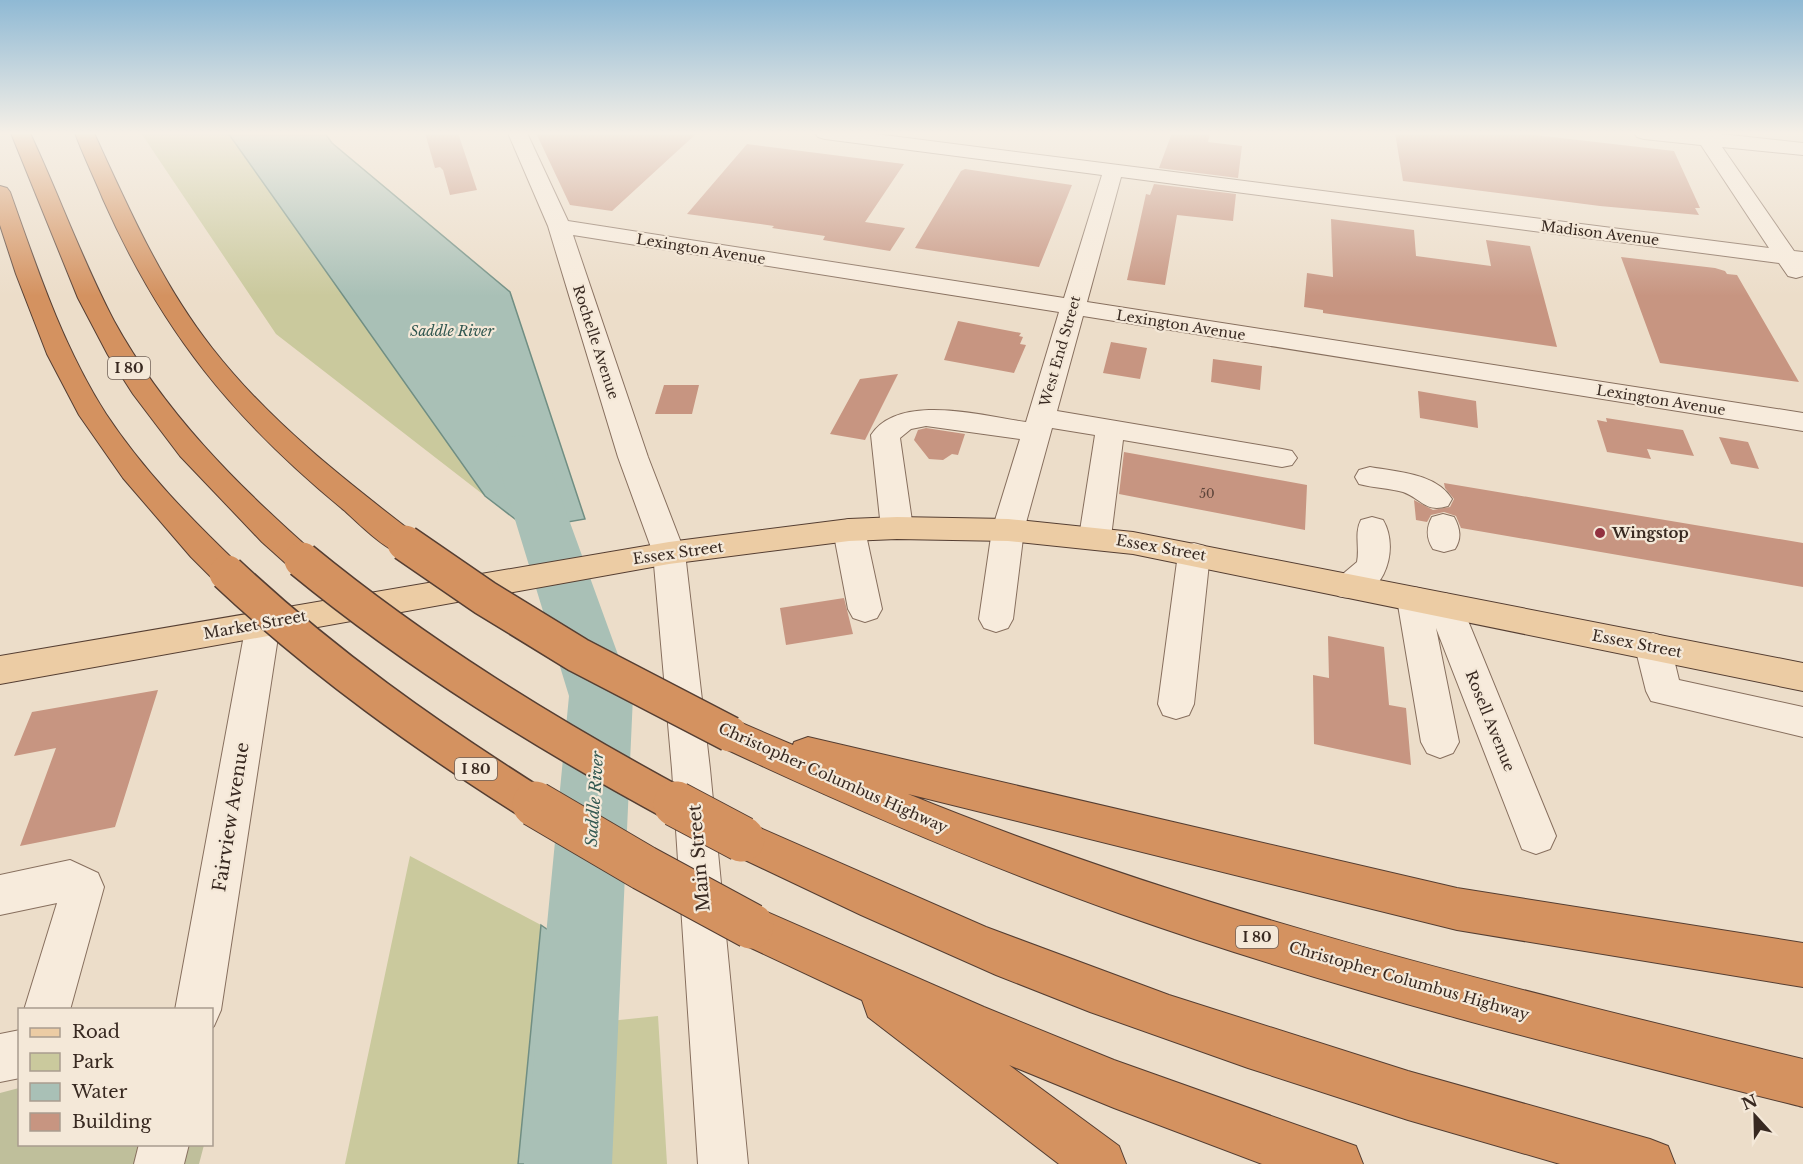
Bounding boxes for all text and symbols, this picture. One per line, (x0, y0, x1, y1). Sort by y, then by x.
street label: Madison Avenue (1540, 217, 1660, 249)
street label: Lexington Avenue (635, 230, 767, 268)
street label: Rochelle Avenue (569, 283, 623, 401)
street label: West End Street (1035, 293, 1085, 409)
street label: Lexington Avenue (1115, 306, 1247, 344)
water label: Saddle River (410, 322, 494, 340)
road number: I 80 (108, 357, 150, 379)
street label: Lexington Avenue (1595, 381, 1727, 419)
house number: 50 (1199, 486, 1215, 501)
place label: Wingstop (1611, 523, 1689, 542)
marker: Wingstop (1593, 526, 1607, 540)
street label: Essex Street (1114, 530, 1208, 565)
street label: Essex Street (631, 537, 725, 568)
street label: Market Street (202, 606, 308, 643)
street label: Essex Street (1590, 625, 1684, 662)
street label: Rosell Avenue (1462, 667, 1519, 774)
street label: Christopher Columbus Highway (716, 718, 951, 837)
street label: Fairview Avenue (208, 741, 254, 893)
water label: Saddle River (581, 750, 607, 847)
road number: I 80 (455, 758, 497, 780)
street label: Main Street (683, 803, 715, 912)
road number: I 80 (1236, 926, 1278, 948)
street label: Christopher Columbus Highway (1287, 937, 1532, 1024)
legend (18, 1008, 213, 1146)
text: Road (72, 1021, 120, 1043)
text: Park (72, 1051, 114, 1073)
text: Water (71, 1081, 128, 1103)
north arrow (1725, 1086, 1785, 1146)
text: N (1739, 1090, 1760, 1114)
text: Building (72, 1111, 151, 1133)

